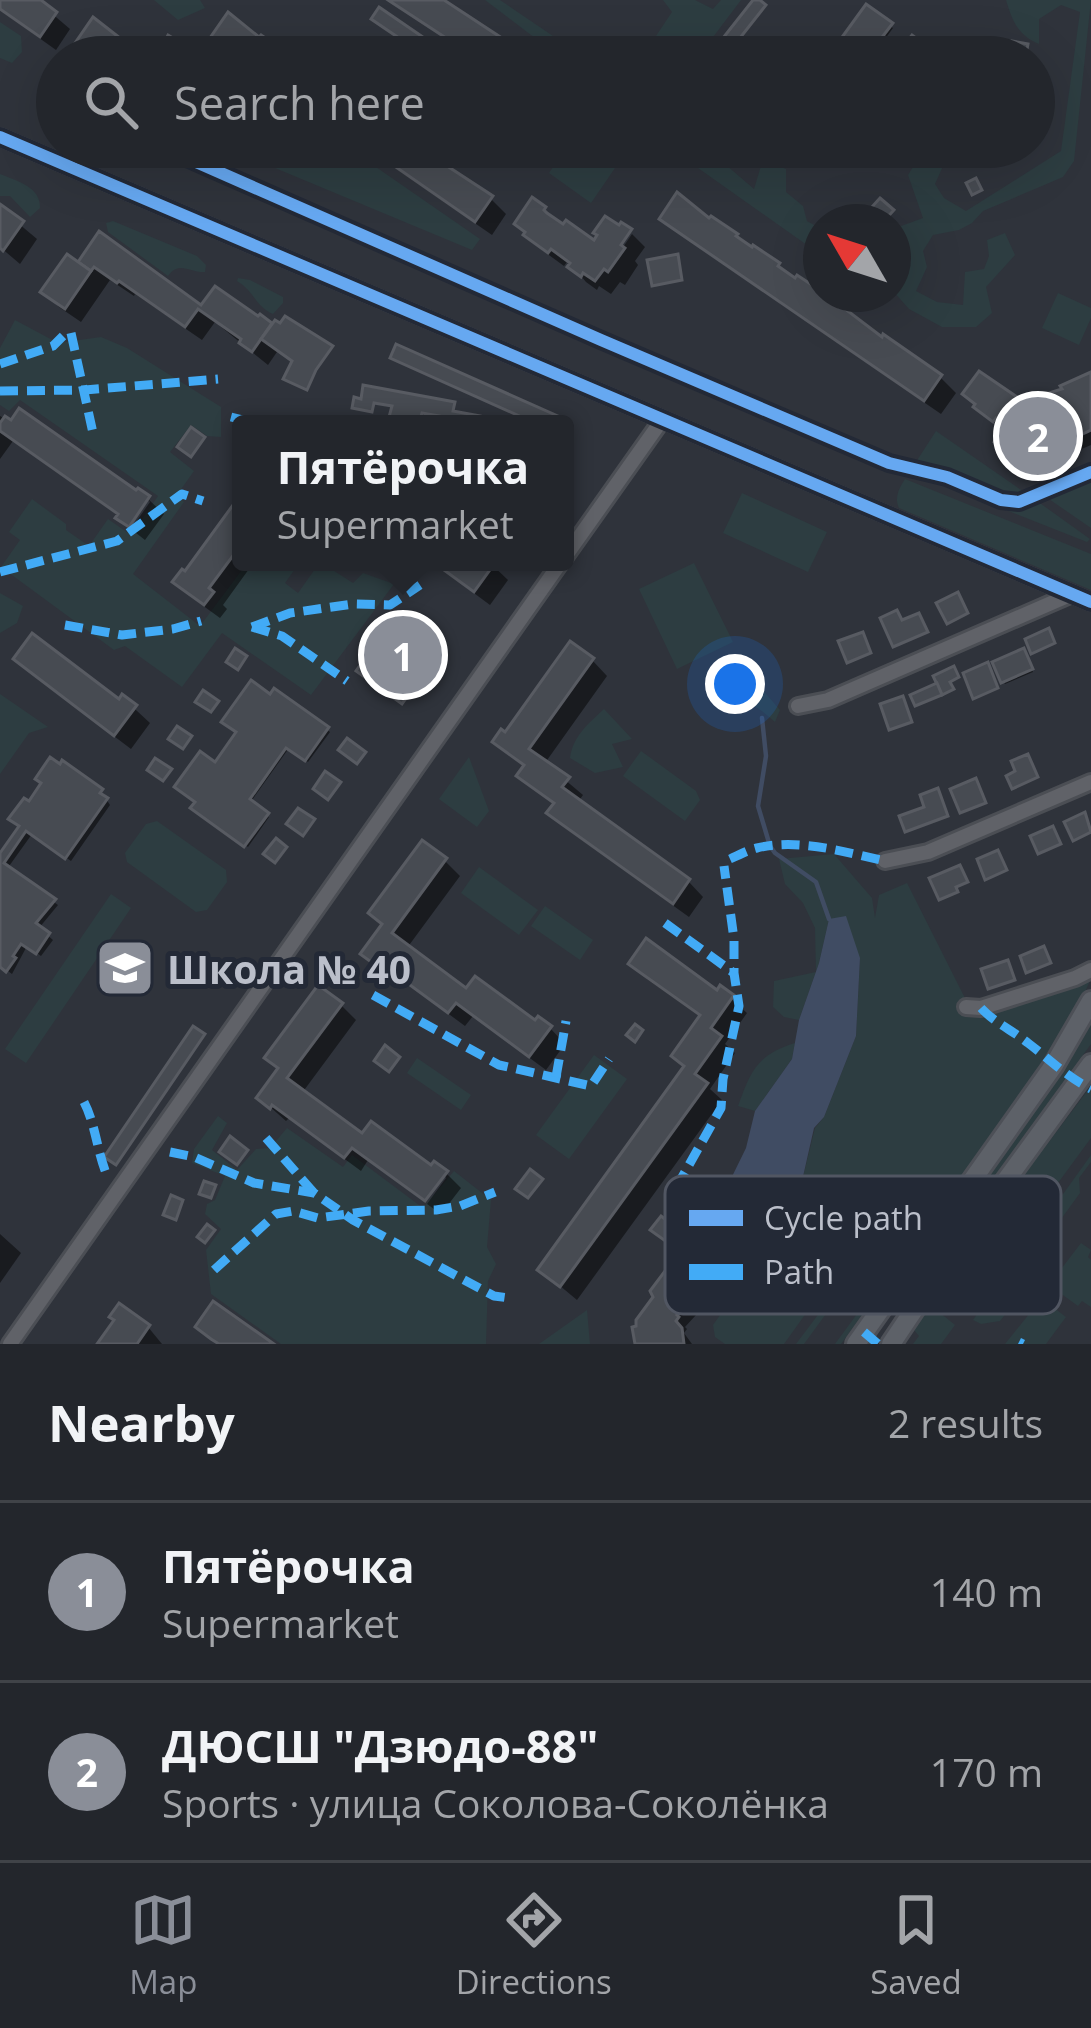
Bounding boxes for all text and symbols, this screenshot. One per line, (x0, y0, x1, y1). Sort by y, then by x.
search box (36, 36, 1055, 168)
icon: search (78, 69, 144, 135)
text: Search here (174, 72, 425, 133)
north arrow (803, 204, 911, 312)
pin: 2 (999, 391, 1077, 481)
popup (232, 415, 574, 571)
text: Пятёрочка (277, 436, 529, 497)
text: Supermarket (277, 497, 514, 550)
pin: 1 (364, 610, 442, 700)
your location (705, 654, 765, 714)
school or university icon: Школа № 40 (94, 937, 156, 999)
place label: Школа № 40 (167, 942, 411, 995)
legend (665, 1176, 1061, 1314)
text: Cycle path (764, 1195, 923, 1240)
text: Path (764, 1249, 834, 1294)
text: Nearby (48, 1387, 235, 1457)
text: 2 results (888, 1396, 1043, 1449)
text: Пятёрочка (162, 1535, 415, 1596)
text: 1 (76, 1565, 98, 1618)
text: 140 m (930, 1565, 1043, 1618)
text: Supermarket (162, 1596, 399, 1649)
text: ДЮСШ "Дзюдо-88" (162, 1715, 598, 1776)
text: 2 (76, 1745, 98, 1798)
text: 170 m (930, 1745, 1043, 1798)
text: Sports · улица Соколова-Соколёнка (162, 1776, 829, 1829)
tab: Map (129, 1887, 197, 2004)
tab: Directions (456, 1887, 612, 2004)
tab: Saved (870, 1887, 962, 2004)

